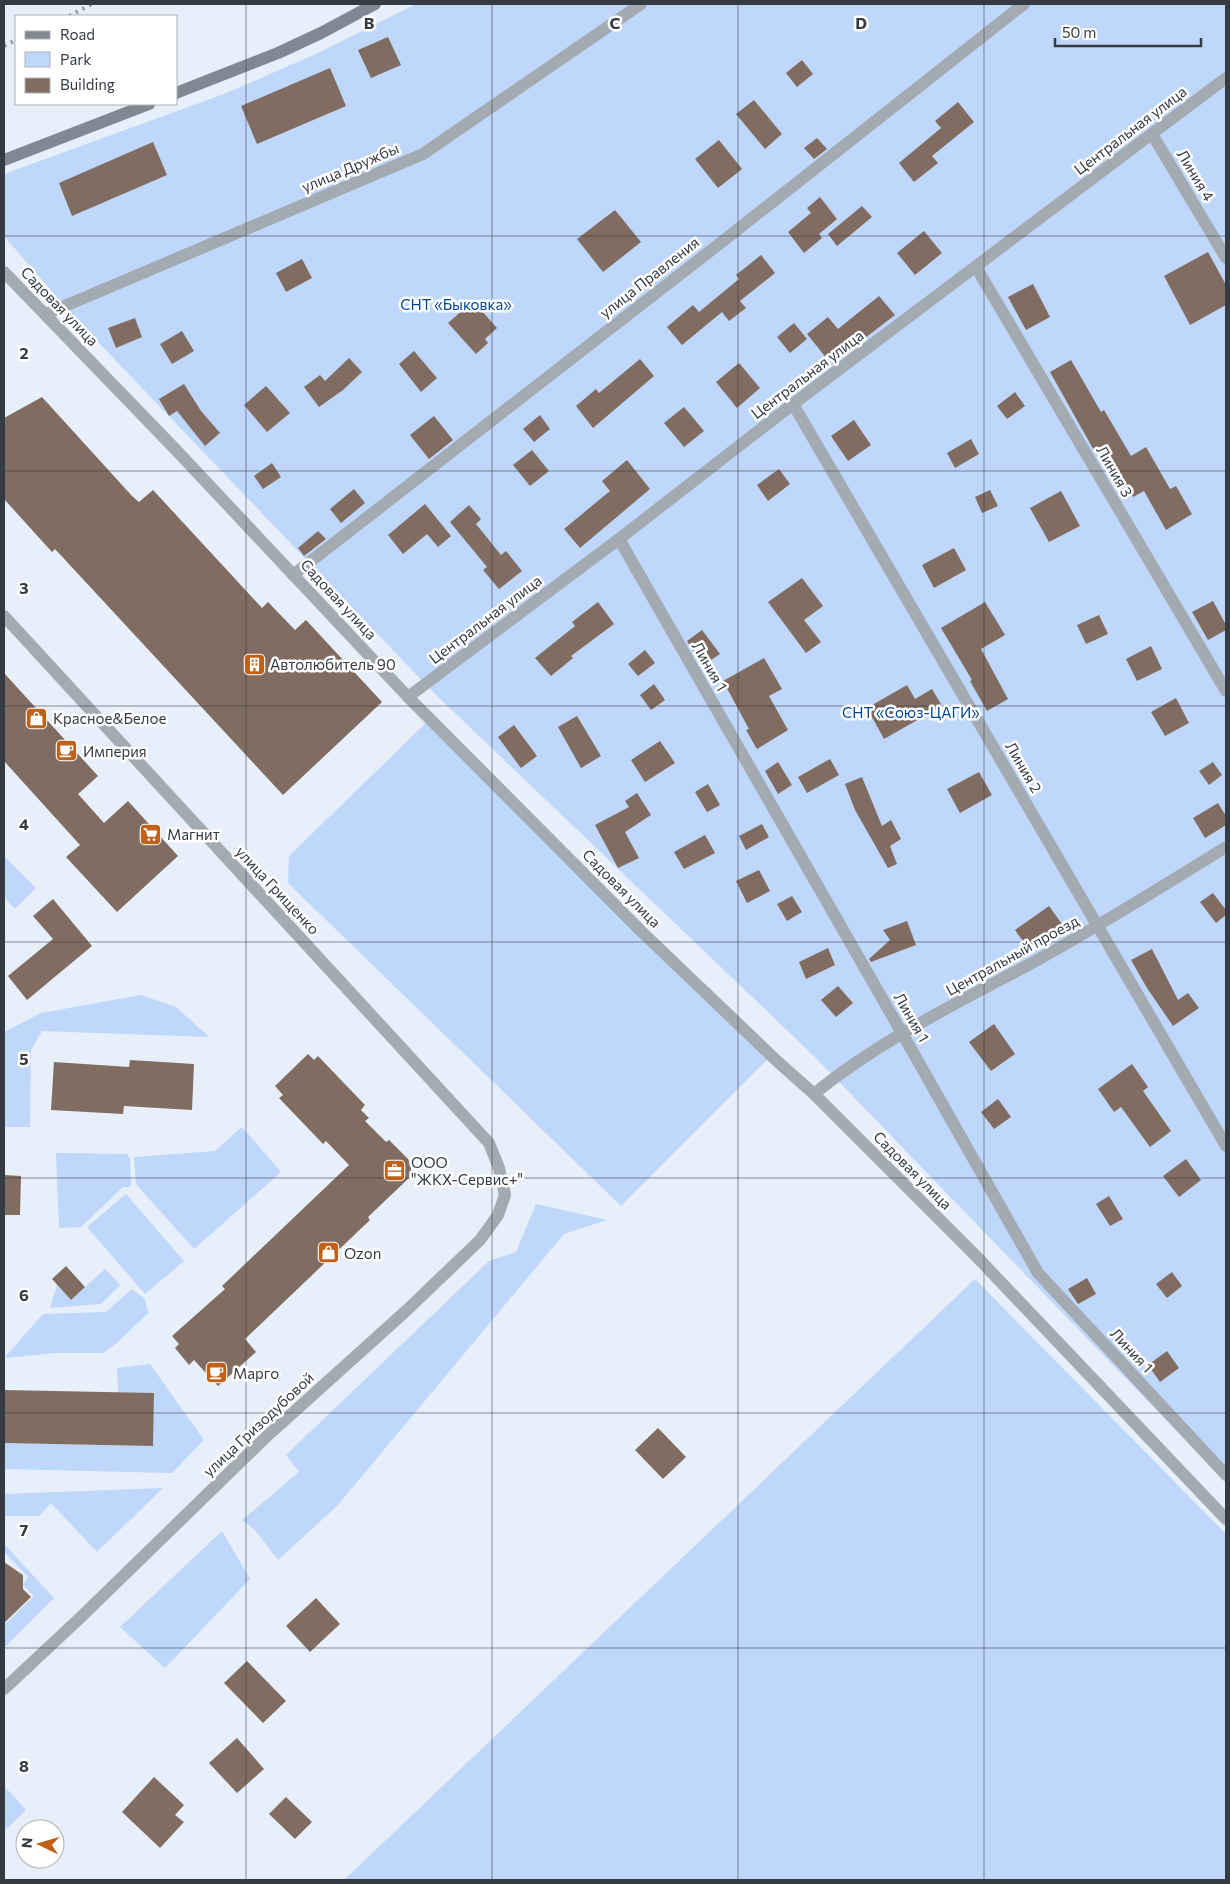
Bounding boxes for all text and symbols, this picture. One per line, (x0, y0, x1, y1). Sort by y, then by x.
text: B (364, 13, 375, 32)
text: C (610, 13, 621, 32)
text: D (855, 13, 867, 32)
legend (15, 15, 178, 105)
scale bar (1055, 15, 1201, 47)
text: 50 m (1062, 23, 1096, 41)
text: Road (60, 25, 95, 43)
text: Park (60, 50, 91, 68)
text: Building (60, 75, 115, 93)
street label: Центральная улица (1070, 82, 1190, 178)
street label: улица Дружбы (299, 138, 401, 196)
street label: Линия 4 (1174, 146, 1218, 204)
street label: улица Правления (596, 233, 702, 321)
street label: Садовая улица (18, 263, 102, 349)
park label: СНТ «Быковка» (400, 295, 512, 313)
street label: Центральная улица (747, 326, 867, 422)
text: 2 (19, 343, 29, 362)
street label: Линия 3 (1093, 442, 1137, 500)
street label: Садовая улица (297, 555, 381, 643)
street label: Центральная улица (425, 571, 545, 667)
text: 3 (19, 578, 29, 597)
street label: Линия 1 (689, 638, 731, 694)
building icon: Автолюбитель 90 (242, 652, 266, 676)
place label: Автолюбитель 90 (270, 655, 396, 673)
park label: СНТ «Союз-ЦАГИ» (842, 703, 980, 721)
shop icon: Красное&Белое (25, 706, 49, 730)
place label: Красное&Белое (53, 709, 166, 727)
street label: Линия 2 (1002, 738, 1046, 796)
cafe icon: Империя (55, 739, 79, 763)
place label: Империя (83, 742, 147, 760)
text: 4 (19, 814, 29, 833)
supermarket icon: Магнит (139, 822, 163, 846)
place label: Магнит (167, 825, 220, 843)
street label: улица Грищенко (232, 842, 324, 938)
street label: Садовая улица (579, 845, 665, 931)
street label: Центральный проезд (942, 911, 1082, 999)
street label: Линия 1 (891, 989, 933, 1045)
text: 5 (19, 1049, 29, 1068)
street label: Садовая улица (870, 1127, 956, 1213)
place label: ООО "ЖКХ-Сервис+" (411, 1153, 523, 1188)
office icon: ООО "ЖКХ-Сервис+" (383, 1159, 407, 1183)
shop icon: Ozon (316, 1241, 340, 1265)
place label: Ozon (344, 1244, 381, 1262)
text: 6 (19, 1285, 29, 1304)
street label: Линия 1 (1107, 1324, 1157, 1376)
cafe icon: Марго (205, 1361, 229, 1385)
place label: Марго (233, 1364, 279, 1382)
street label: улица Гризодубовой (199, 1368, 317, 1480)
text: 7 (20, 1520, 29, 1539)
text: 8 (19, 1756, 29, 1775)
north arrow (15, 1819, 65, 1869)
text: N (18, 1837, 35, 1849)

